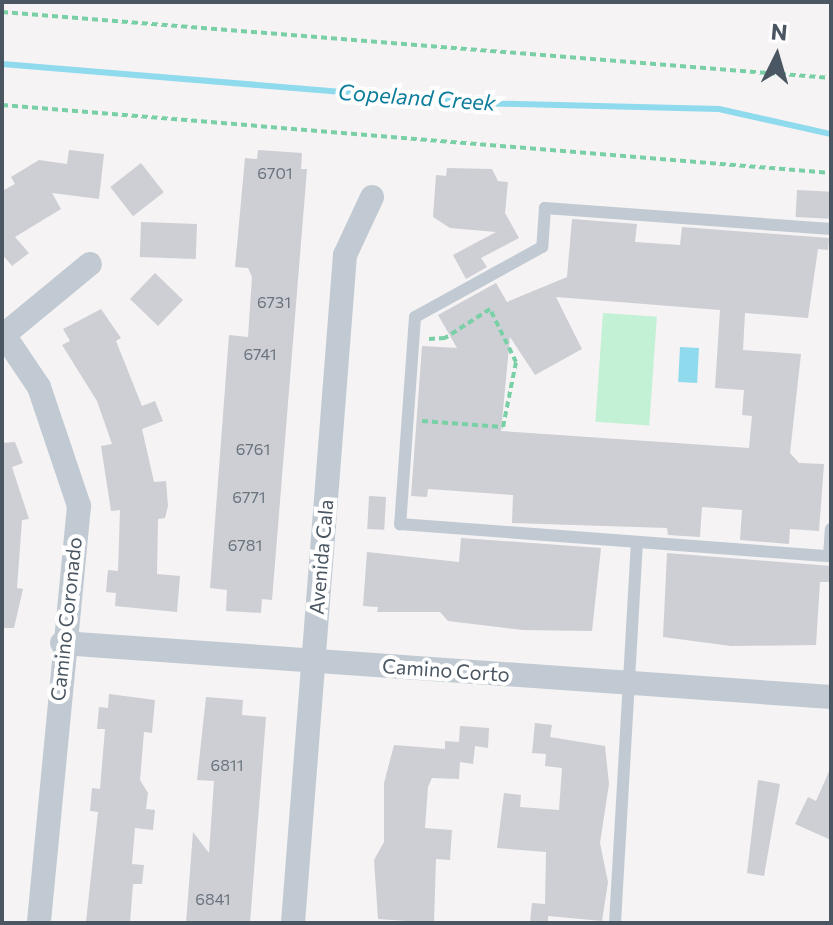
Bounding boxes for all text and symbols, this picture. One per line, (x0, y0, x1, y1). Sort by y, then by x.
north arrow (737, 16, 817, 96)
text: N (770, 17, 789, 46)
water label: Copeland Creek (337, 78, 497, 116)
house number: 6701 (257, 163, 293, 183)
house number: 6731 (257, 292, 291, 312)
house number: 6741 (243, 344, 277, 364)
house number: 6761 (236, 439, 270, 459)
house number: 6771 (232, 487, 266, 507)
street label: Avenida Cala (304, 498, 338, 616)
house number: 6781 (228, 535, 262, 555)
street label: Camino Coronado (45, 536, 87, 702)
street label: Camino Corto (382, 654, 510, 686)
house number: 6811 (210, 755, 244, 775)
house number: 6841 (195, 889, 231, 909)

